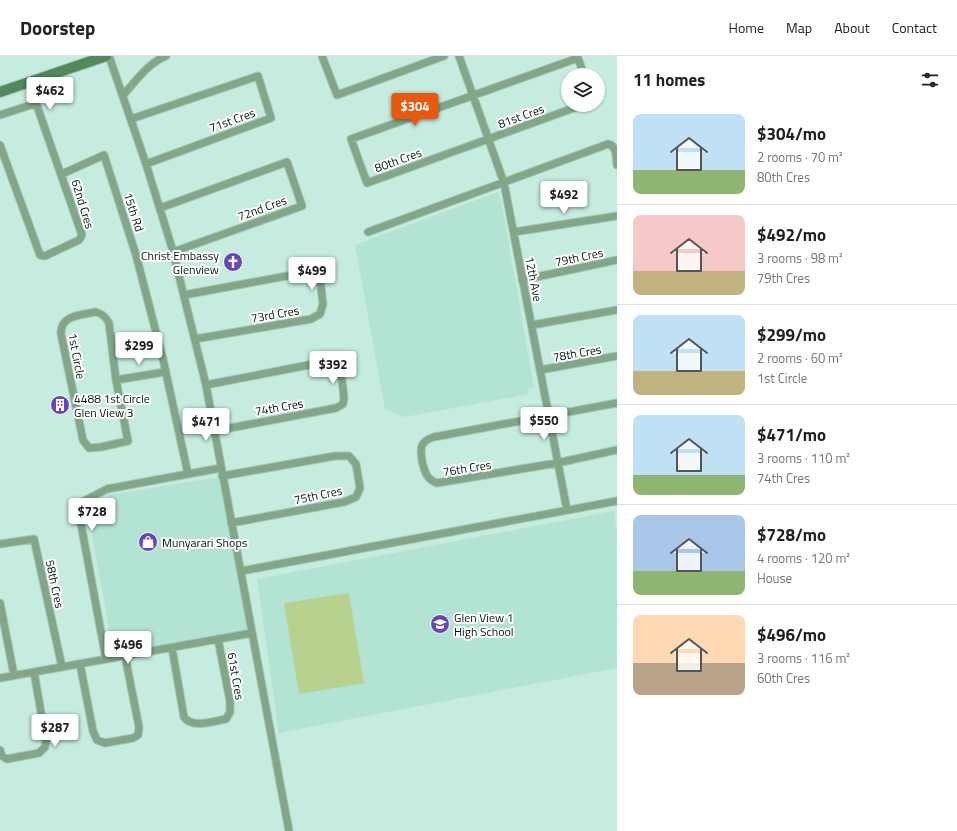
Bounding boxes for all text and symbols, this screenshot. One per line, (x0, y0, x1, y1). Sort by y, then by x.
text: Doorstep (20, 13, 95, 42)
text: Home (729, 17, 764, 38)
text: Map (786, 17, 812, 38)
text: About (834, 17, 870, 38)
text: Contact (892, 17, 937, 38)
text: 11 homes (633, 67, 705, 93)
map controls (561, 68, 605, 112)
button: layers (561, 68, 605, 112)
icon: filters (919, 69, 941, 91)
pin: $462 (26, 77, 74, 111)
text: $462 (35, 80, 65, 100)
pin: $304 (391, 93, 439, 127)
text: $304 (400, 96, 430, 116)
street label: 81st Cres (495, 99, 547, 133)
street label: 71st Cres (206, 103, 258, 137)
text: $304/mo (757, 121, 826, 147)
icon: home (665, 130, 713, 178)
street label: 80th Cres (372, 143, 425, 177)
text: 2 rooms · 70 m² (757, 147, 843, 167)
text: 80th Cres (757, 167, 810, 187)
street label: 62nd Cres (66, 177, 100, 232)
pin: $492 (540, 181, 588, 215)
text: $492 (549, 184, 579, 204)
street label: 15th Rd (119, 190, 149, 234)
street label: 72nd Cres (235, 190, 290, 226)
text: $492/mo (757, 222, 826, 248)
icon: home (665, 231, 713, 279)
street label: 79th Cres (553, 243, 605, 271)
place label: Christ Embassy Glenview (141, 246, 219, 279)
text: 3 rooms · 98 m² (757, 248, 843, 268)
church icon: Christ Embassy Glenview (222, 251, 244, 273)
street label: 12th Ave (520, 255, 548, 303)
pin: $499 (288, 257, 336, 291)
text: $499 (297, 260, 327, 280)
text: 79th Cres (757, 268, 810, 288)
street label: 73rd Cres (249, 300, 301, 328)
text: $299/mo (757, 322, 826, 348)
street label: 1st Circle (63, 331, 91, 381)
icon: home (665, 331, 713, 379)
pin: $299 (115, 332, 163, 366)
text: $299 (124, 335, 154, 355)
street label: 78th Cres (551, 339, 603, 367)
text: 2 rooms · 60 m² (757, 348, 843, 368)
pin: $392 (309, 351, 357, 385)
text: $392 (318, 354, 348, 374)
text: 1st Circle (757, 368, 807, 388)
place label: 4488 1st Circle Glen View 3 (74, 389, 150, 422)
street label: 74th Cres (253, 393, 305, 421)
building icon: 4488 1st Circle Glen View 3 (49, 394, 71, 416)
pin: $550 (520, 407, 568, 441)
pin: $471 (182, 408, 230, 442)
text: $550 (529, 410, 559, 430)
text: $471 (191, 411, 221, 431)
text: $471/mo (757, 422, 826, 448)
icon: home (665, 431, 713, 479)
text: 3 rooms · 110 m² (757, 448, 850, 468)
street label: 76th Cres (441, 455, 493, 481)
text: 74th Cres (757, 468, 810, 488)
street label: 75th Cres (292, 481, 344, 509)
pin: $728 (68, 498, 116, 532)
text: $728 (77, 501, 107, 521)
text: $728/mo (757, 522, 826, 548)
shop icon: Munyarari Shops (137, 531, 159, 553)
icon: home (665, 531, 713, 579)
place label: Munyarari Shops (162, 533, 248, 552)
text: 4 rooms · 120 m² (757, 548, 850, 568)
street label: 58th Cres (41, 558, 69, 610)
text: House (757, 568, 792, 588)
place label: Glen View 1 High School (454, 608, 514, 641)
school or university icon: Glen View 1 High School (429, 613, 451, 635)
text: $496/mo (757, 622, 826, 648)
pin: $496 (104, 631, 152, 665)
icon: home (665, 631, 713, 679)
text: $496 (113, 634, 143, 654)
text: 3 rooms · 116 m² (757, 648, 850, 668)
street label: 61st Cres (222, 651, 250, 702)
text: 60th Cres (757, 668, 810, 688)
pin: $287 (31, 714, 79, 748)
text: $287 (40, 717, 70, 737)

